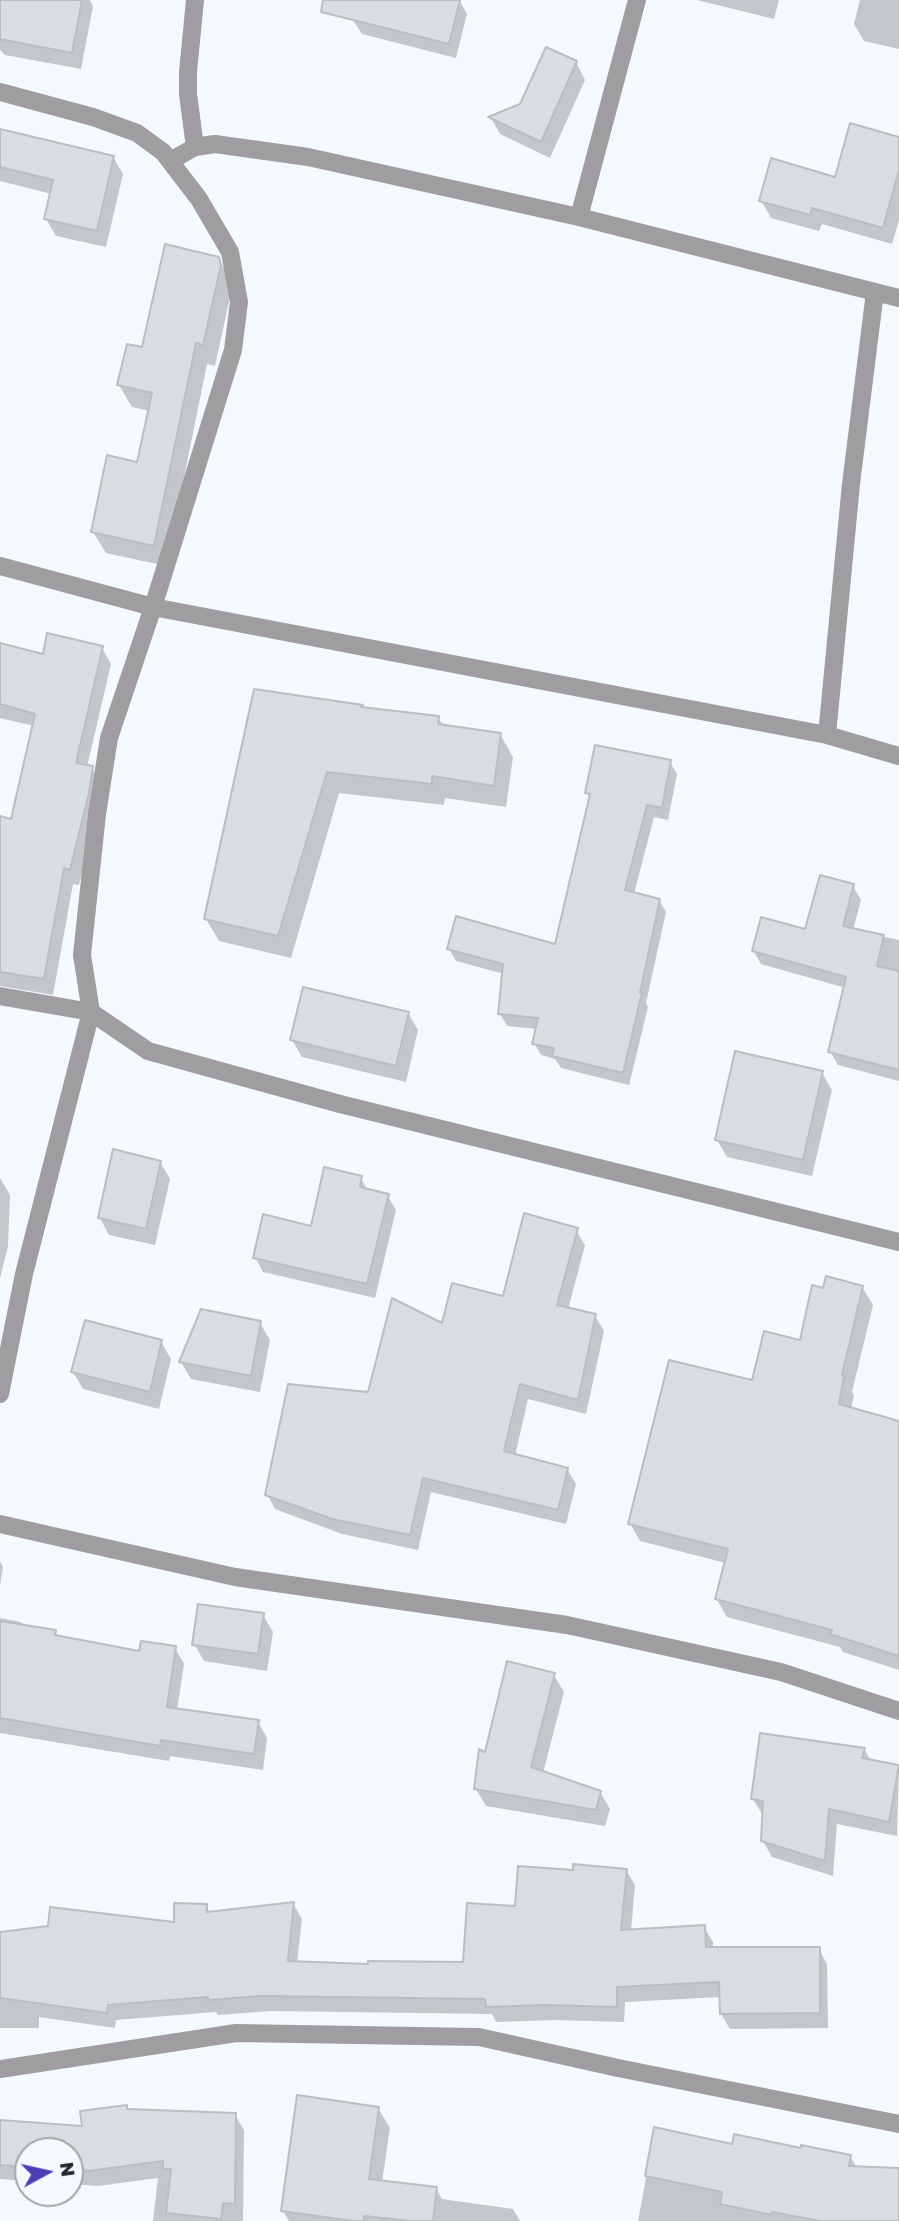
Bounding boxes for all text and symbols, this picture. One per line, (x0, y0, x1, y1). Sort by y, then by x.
north arrow (14, 2137, 84, 2207)
text: N (56, 2161, 81, 2178)

